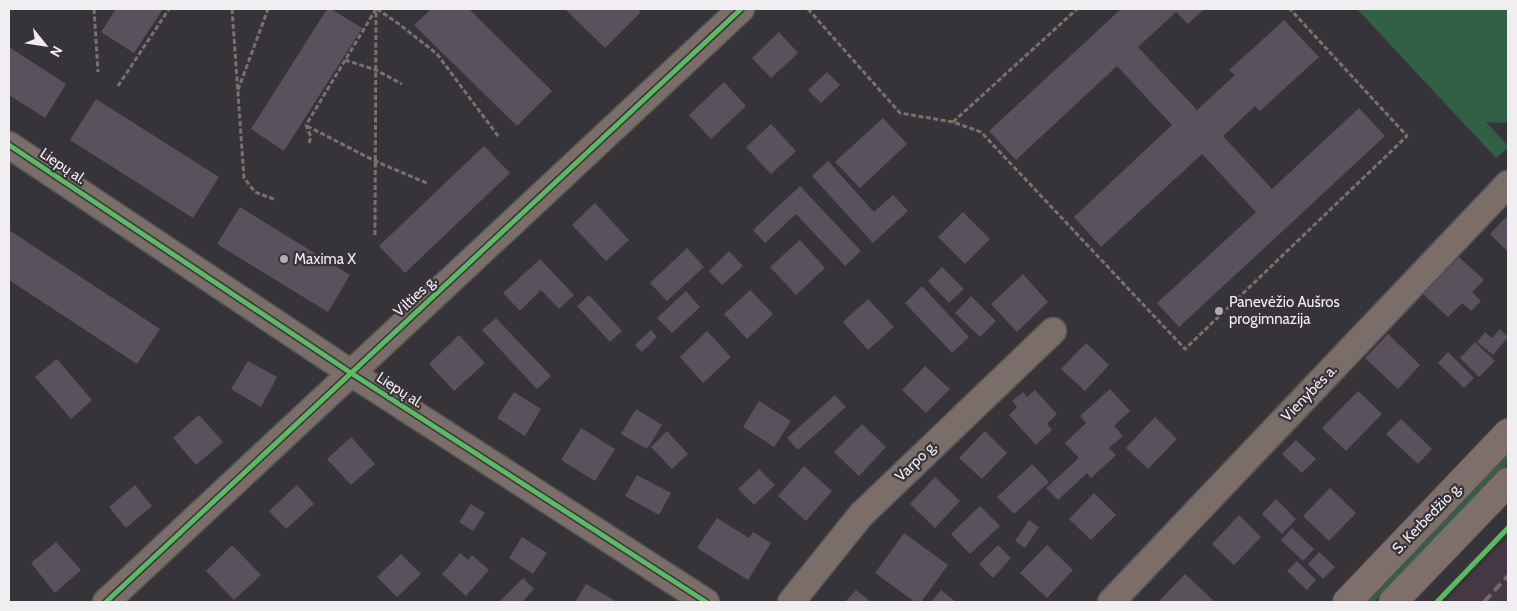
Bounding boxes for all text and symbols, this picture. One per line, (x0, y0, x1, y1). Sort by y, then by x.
north arrow (20, 20, 70, 70)
text: N (46, 43, 67, 60)
street label: Liepų al. (36, 144, 90, 188)
place label: Maxima X (294, 250, 356, 268)
marker: Maxima X (278, 253, 290, 265)
street label: Vilties g. (390, 271, 440, 321)
place label: Panevėžio Aušros progimnazija (1229, 293, 1340, 328)
marker: Panevėžio Aušros progimnazija (1213, 305, 1225, 317)
street label: Vienybės a. (1277, 361, 1341, 425)
street label: Liepų al. (373, 368, 427, 412)
street label: Varpo g. (891, 437, 941, 485)
street label: S. Kerbedžio g. (1388, 478, 1466, 558)

